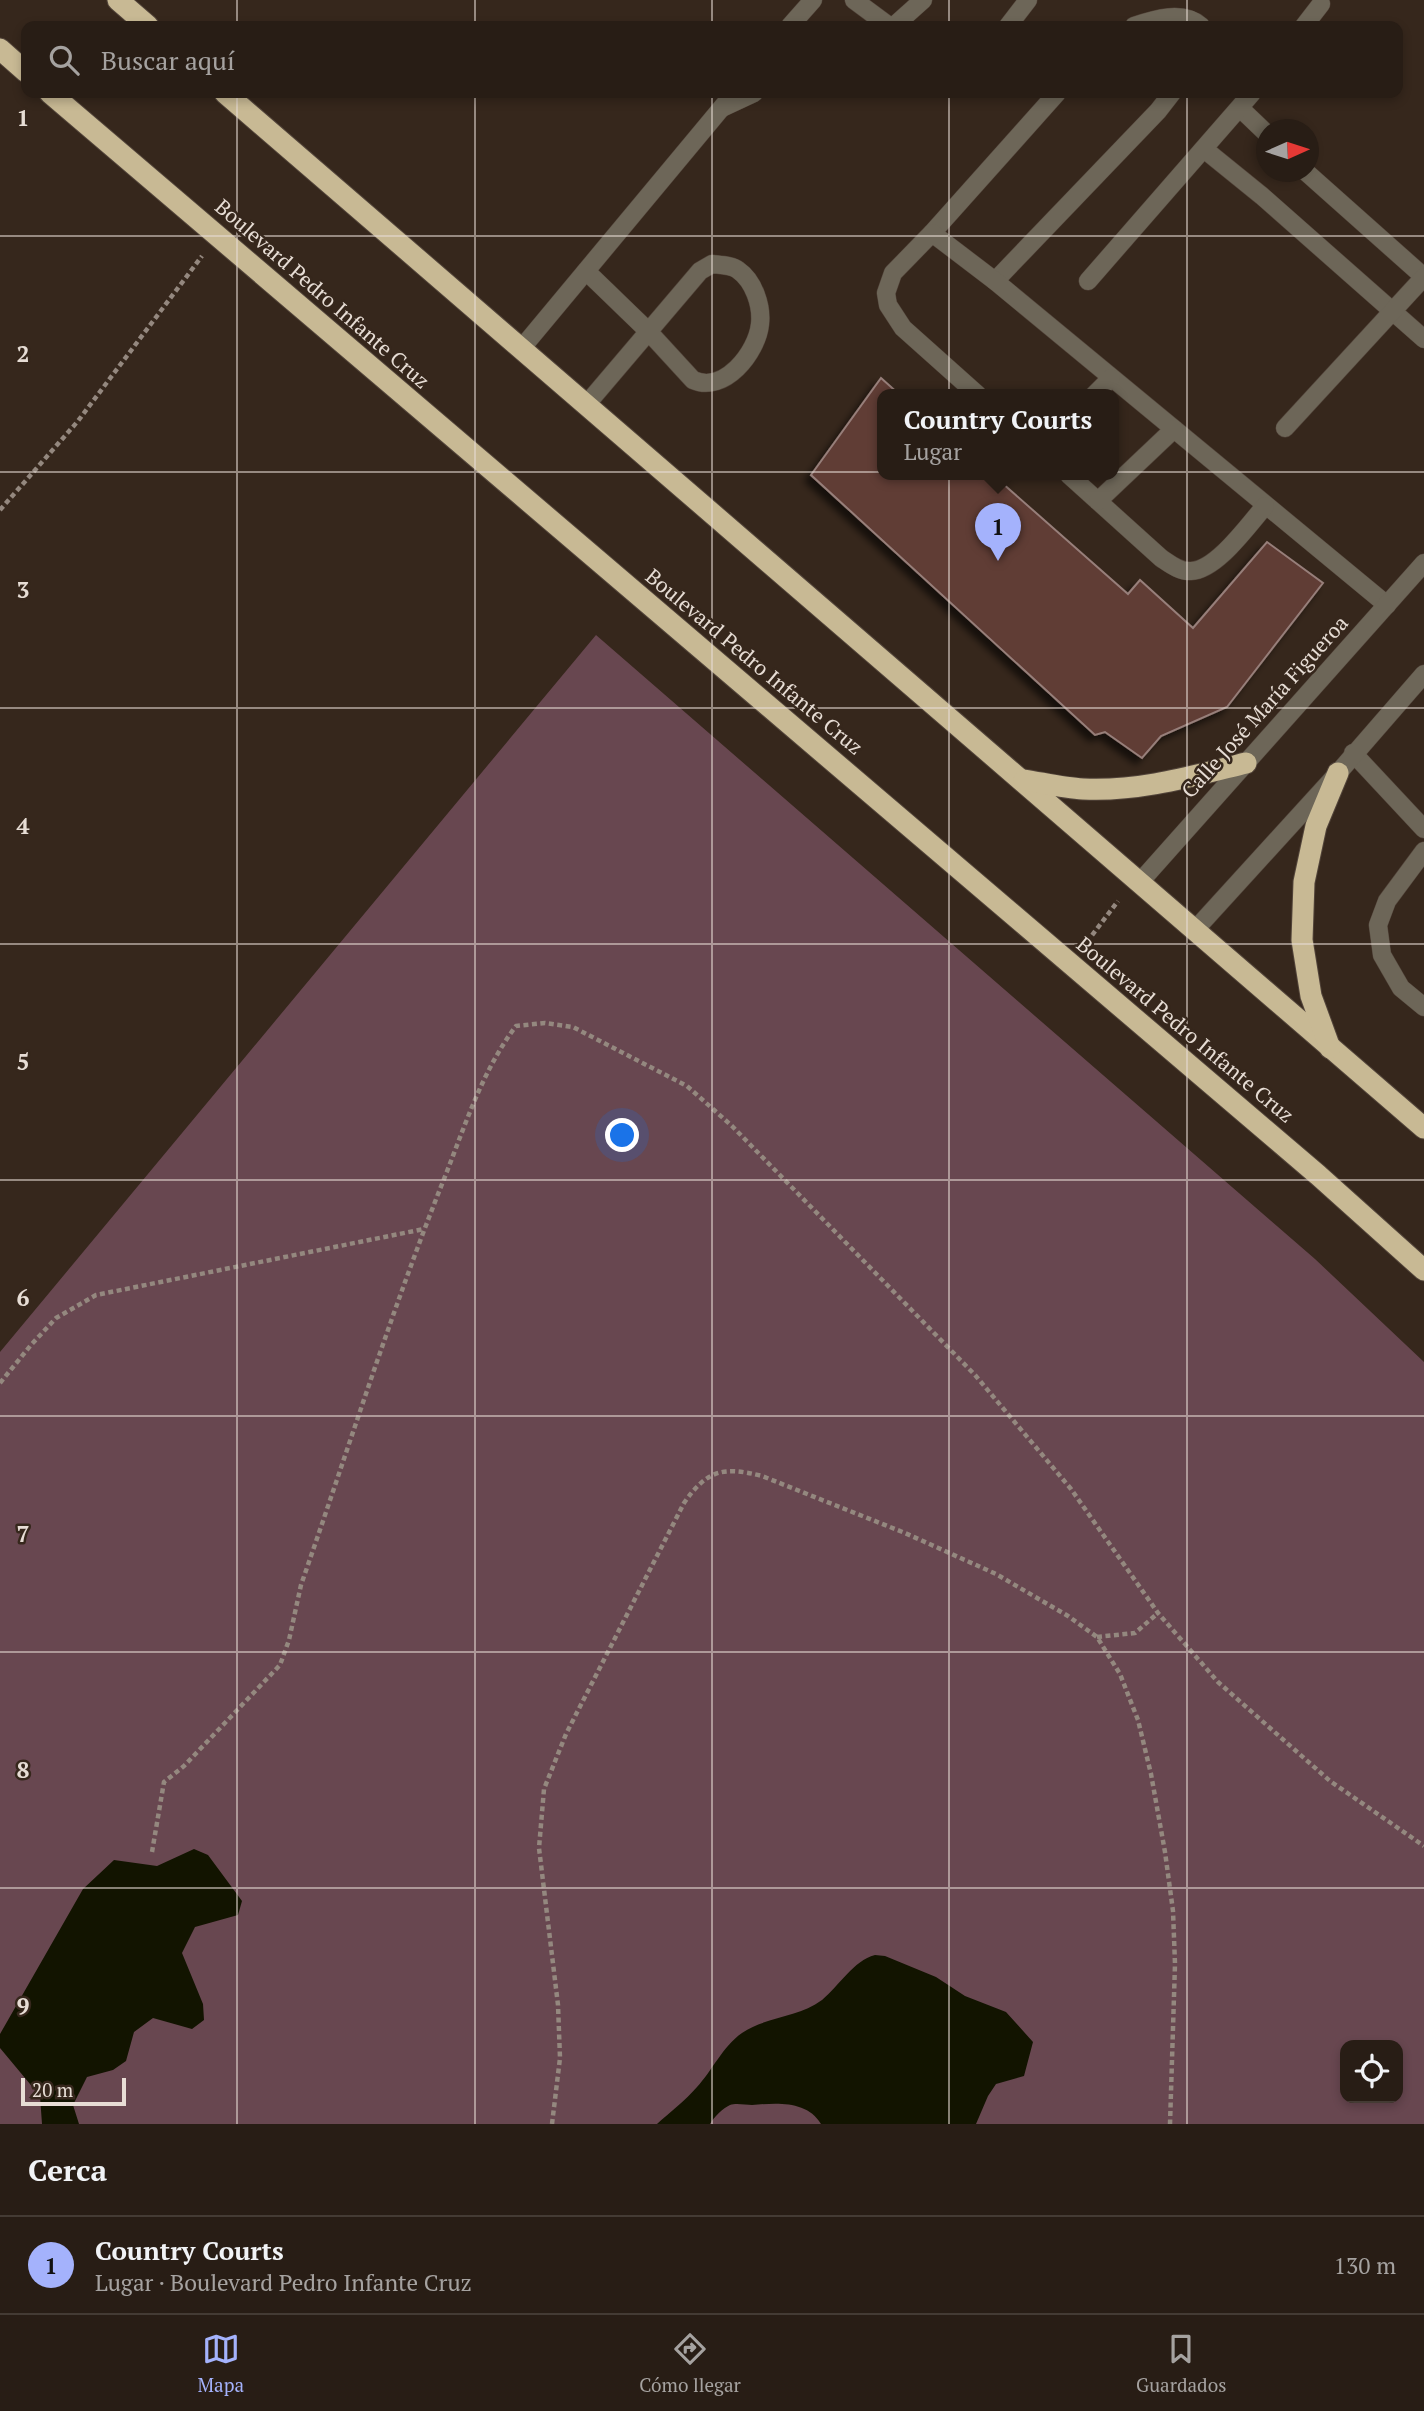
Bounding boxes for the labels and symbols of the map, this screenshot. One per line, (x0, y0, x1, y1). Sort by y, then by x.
text: 1 (17, 102, 30, 133)
north arrow (1256, 119, 1319, 182)
street label: Boulevard Pedro Infante Cruz (209, 192, 436, 394)
text: 2 (17, 338, 30, 369)
pin: 1 (975, 503, 1021, 561)
street label: Boulevard Pedro Infante Cruz (640, 562, 869, 761)
text: 3 (17, 574, 30, 605)
street label: Calle José María Figueroa (1175, 609, 1354, 804)
text: 4 (17, 810, 30, 841)
street label: Boulevard Pedro Infante Cruz (1071, 930, 1300, 1129)
text: 5 (17, 1046, 30, 1077)
your location (605, 1118, 639, 1152)
text: 6 (17, 1282, 30, 1313)
text: 7 (17, 1518, 30, 1549)
text: 8 (17, 1754, 30, 1785)
text: 9 (17, 1990, 30, 2021)
scale bar (21, 2075, 126, 2107)

